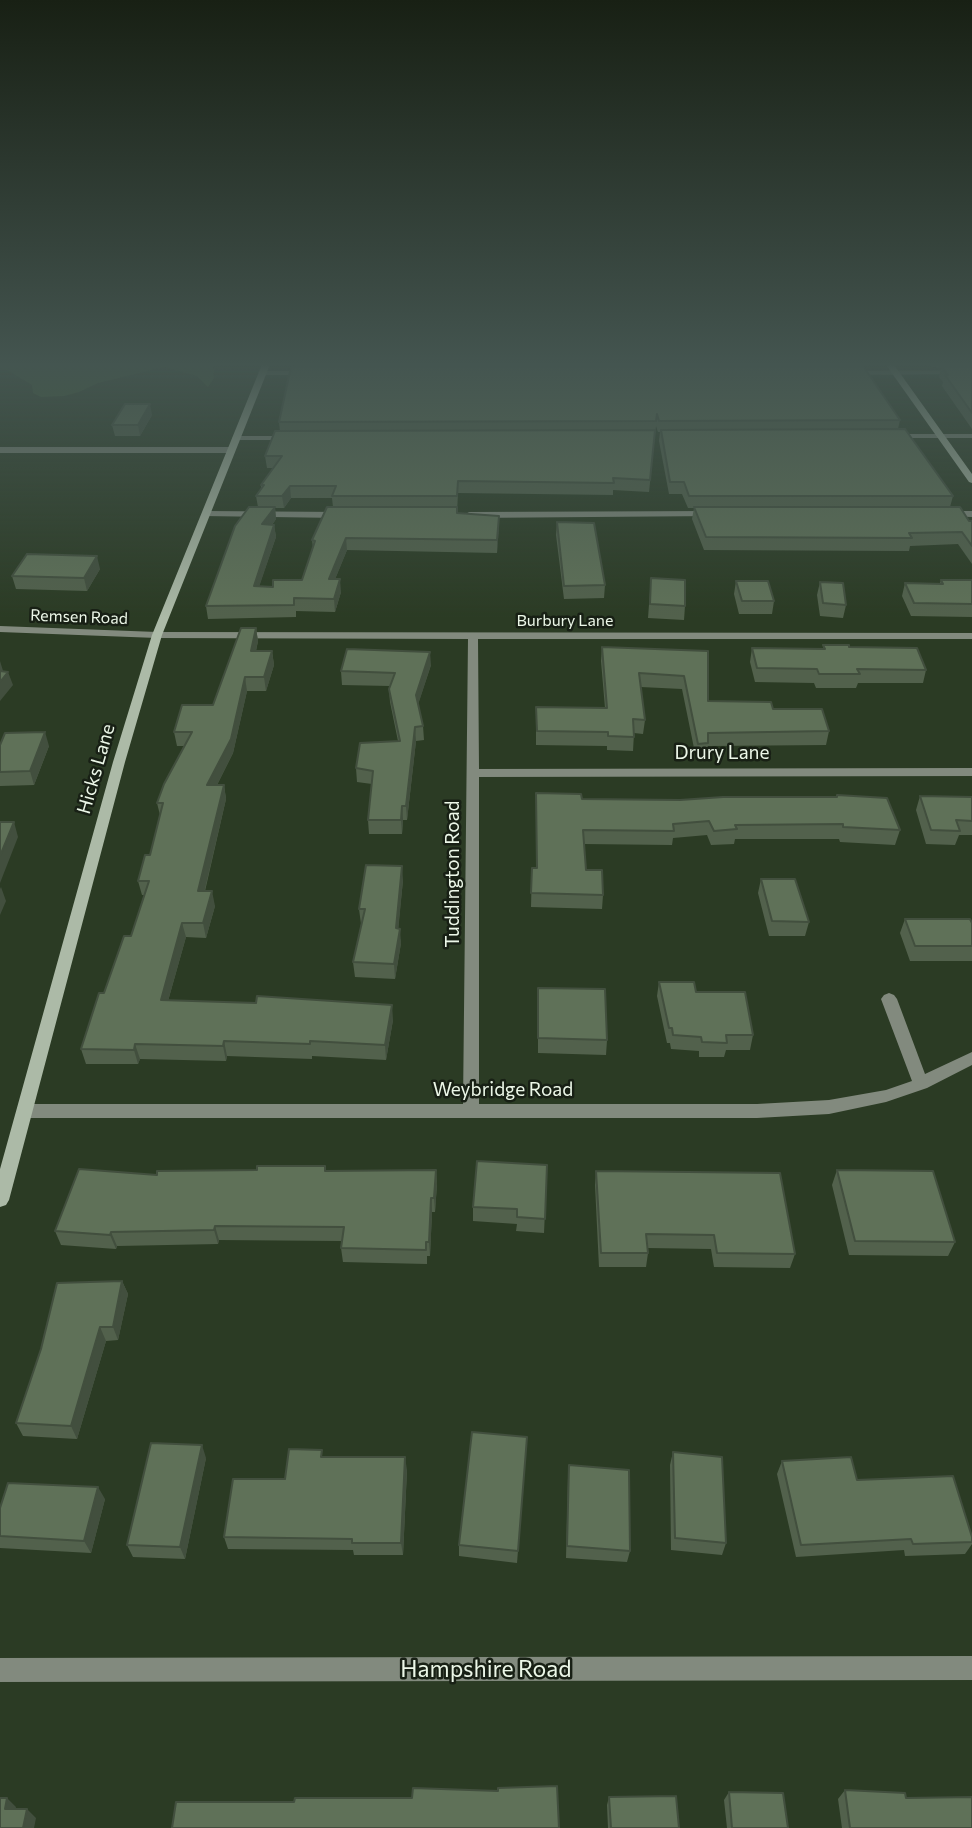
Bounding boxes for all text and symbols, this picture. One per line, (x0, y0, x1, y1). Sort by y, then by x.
street label: Remsen Road (30, 606, 128, 628)
street label: Burbury Lane (517, 611, 613, 631)
street label: Hicks Lane (72, 721, 120, 817)
street label: Drury Lane (675, 742, 769, 764)
street label: Tuddington Road (442, 800, 464, 948)
street label: Weybridge Road (433, 1079, 573, 1101)
street label: Hampshire Road (400, 1655, 572, 1683)

